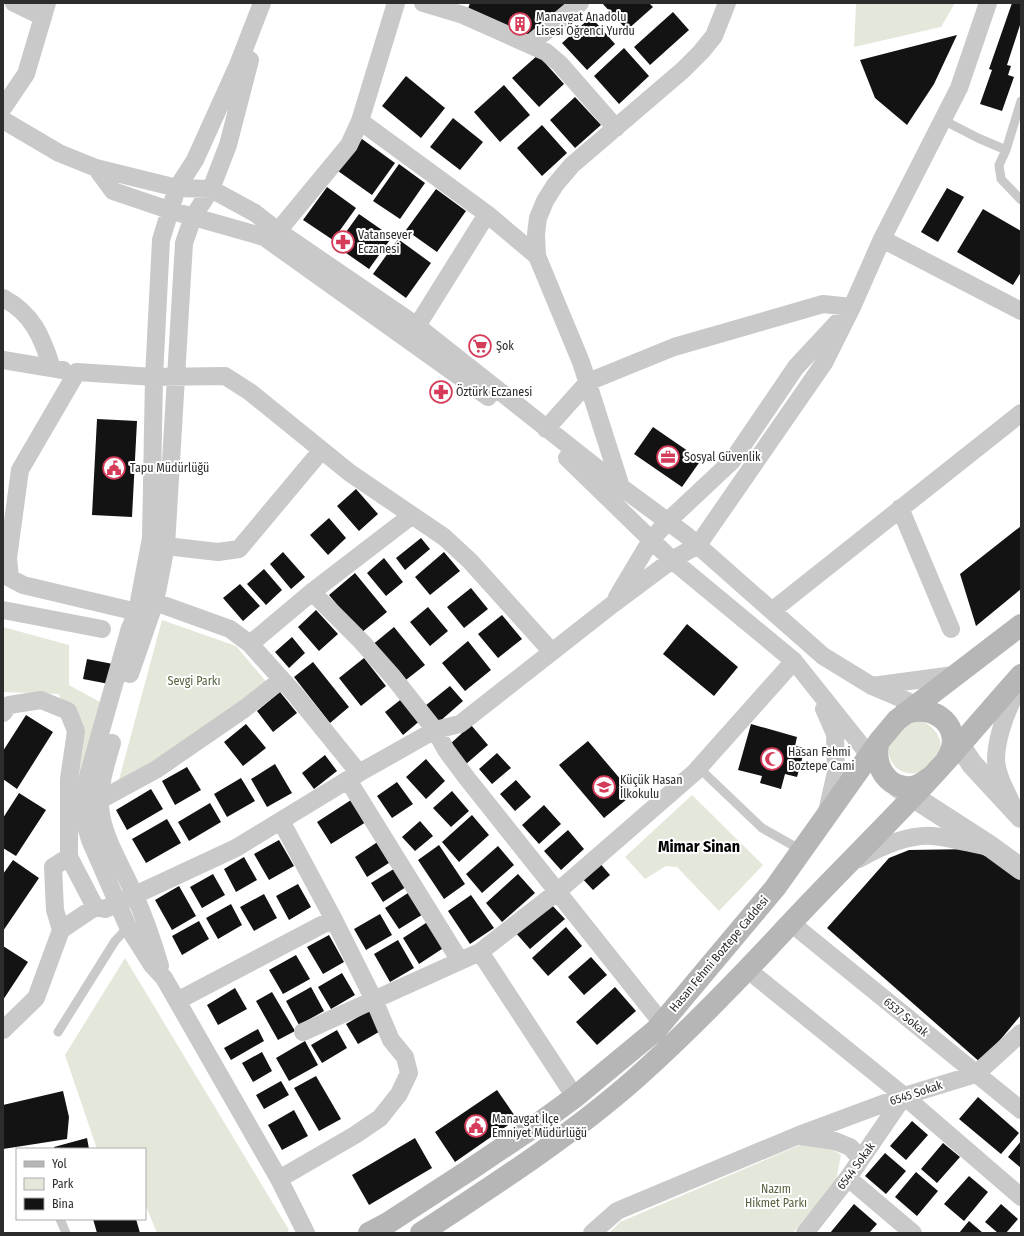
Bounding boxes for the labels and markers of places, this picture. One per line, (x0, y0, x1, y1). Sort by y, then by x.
place label: Manavgat Anadolu Lisesi Öğrenci Yurdu (536, 10, 635, 38)
building icon: Manavgat Anadolu Lisesi Öğrenci Yurdu (507, 11, 533, 37)
place label: Vatansever Eczanesi (358, 228, 413, 256)
pharmacy icon: Vatansever Eczanesi (330, 229, 356, 255)
supermarket icon: Şok (467, 333, 493, 359)
place label: Şok (496, 339, 514, 353)
pharmacy icon: Öztürk Eczanesi (428, 379, 454, 405)
place label: Öztürk Eczanesi (456, 383, 532, 399)
office icon: Sosyal Güvenlik (655, 444, 681, 470)
place label: Sosyal Güvenlik (684, 450, 761, 464)
public building icon: Tapu Müdürlüğü (101, 455, 127, 481)
place label: Tapu Müdürlüğü (130, 461, 209, 475)
place label: Hasan Fehmi Boztepe Cami (788, 745, 854, 773)
mosque icon: Hasan Fehmi Boztepe Cami (759, 746, 785, 772)
place label: Küçük Hasan İlkokulu (620, 773, 683, 801)
school or university icon: Küçük Hasan İlkokulu (591, 774, 617, 800)
place label: Manavgat İlçe Emniyet Müdürlüğü (492, 1111, 587, 1140)
public building icon: Manavgat İlçe Emniyet Müdürlüğü (463, 1113, 489, 1139)

